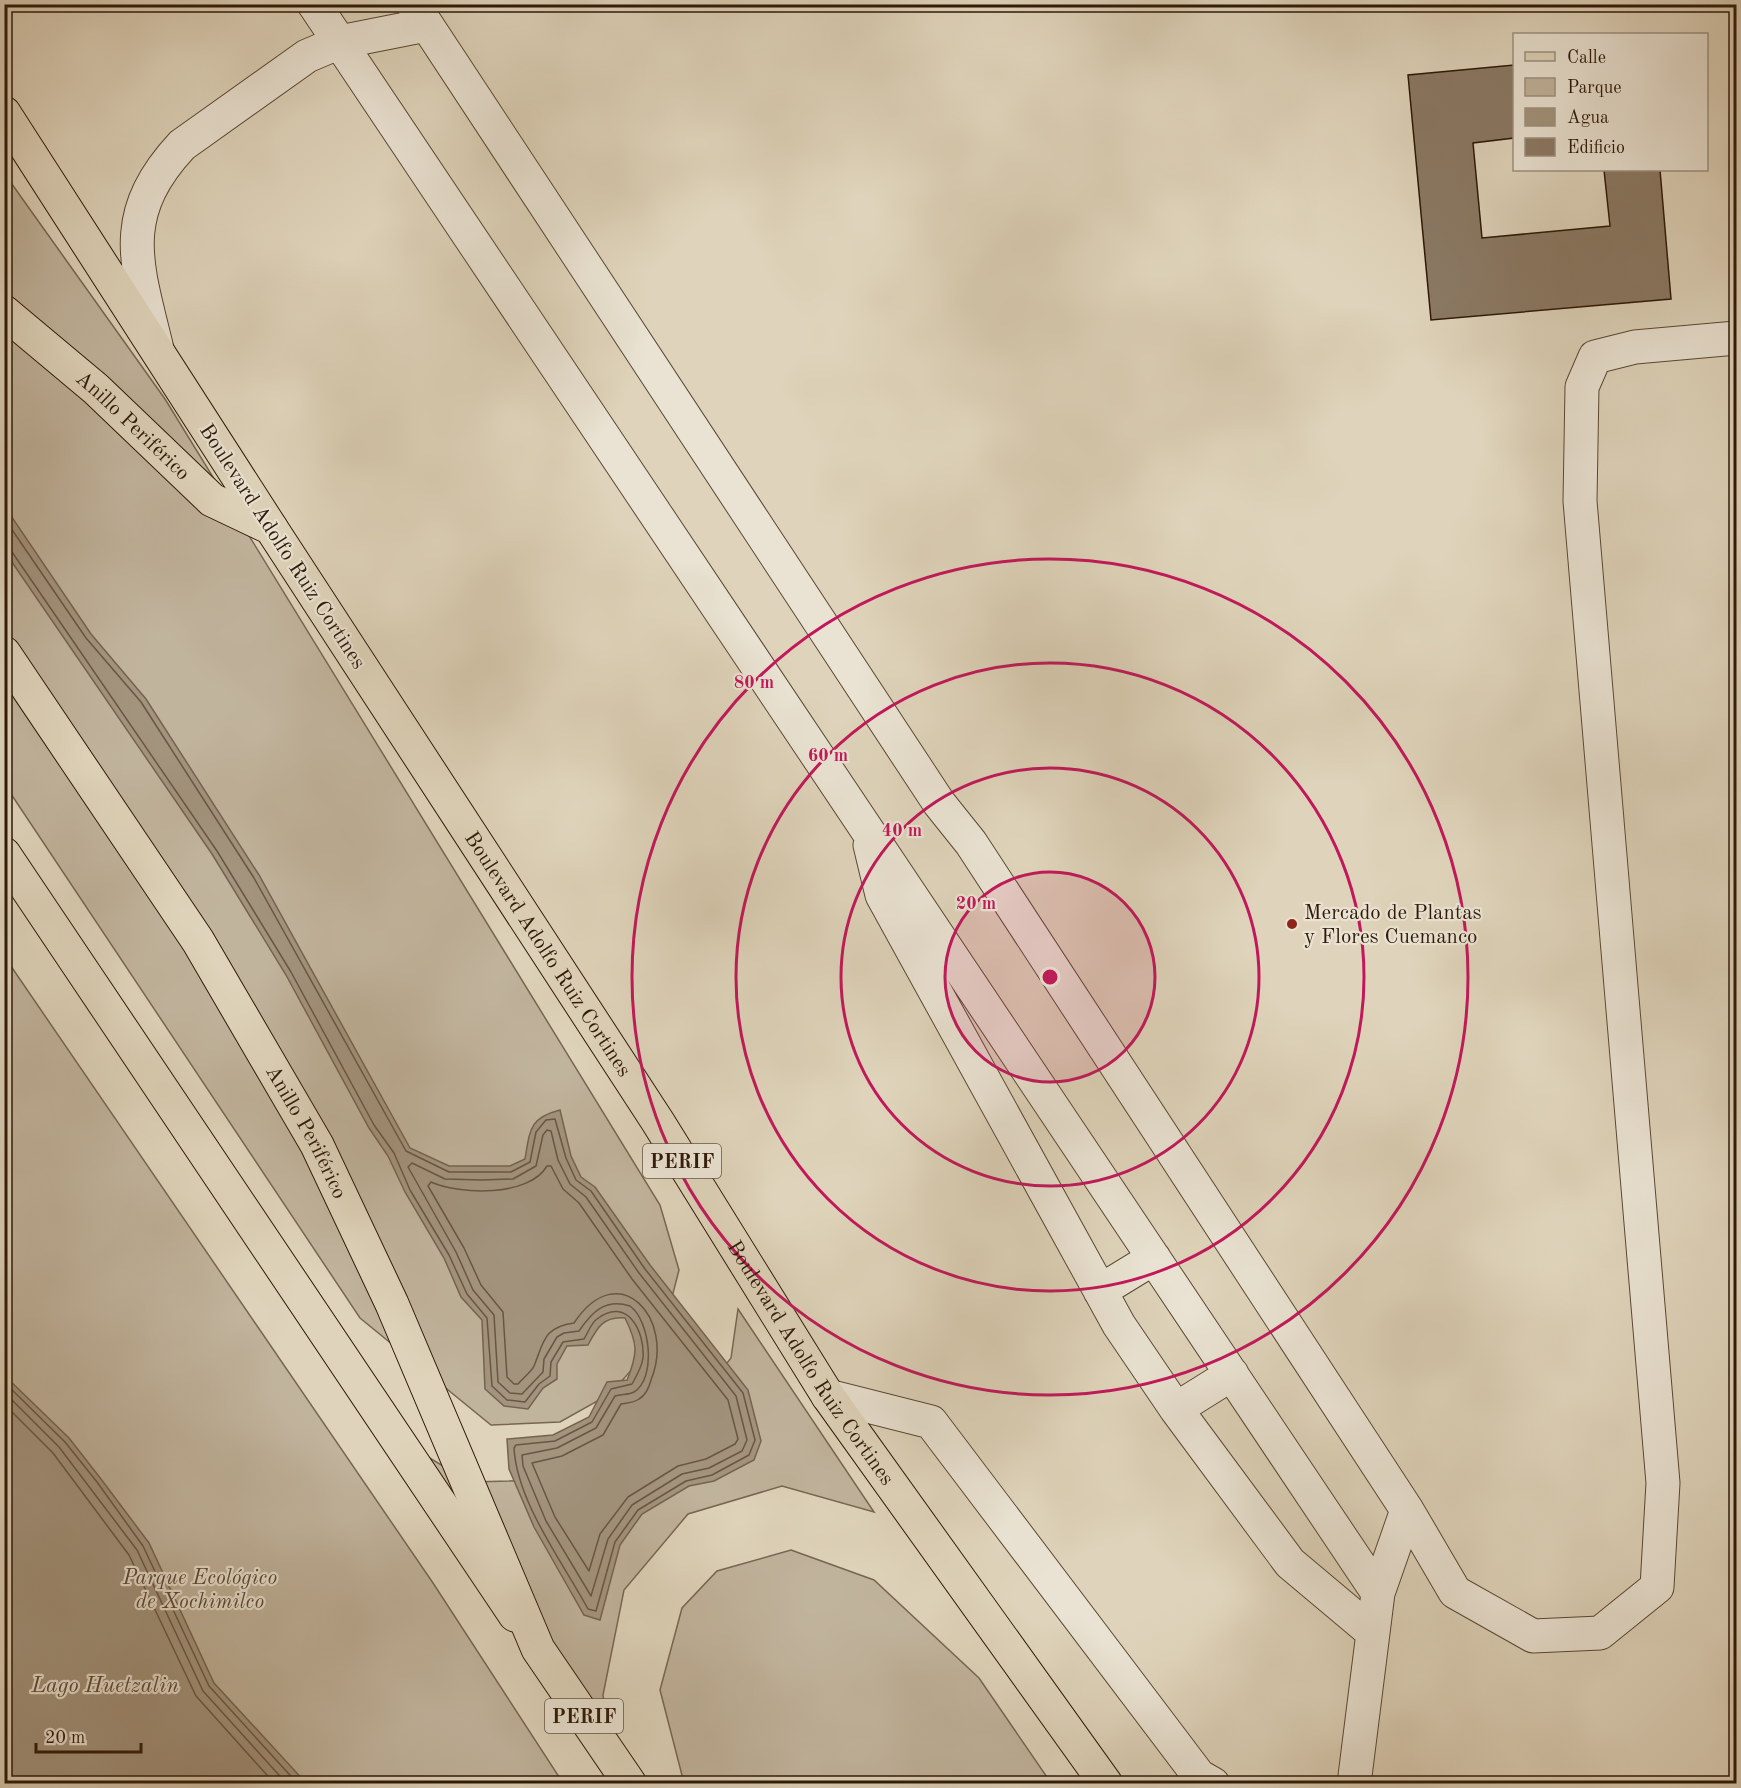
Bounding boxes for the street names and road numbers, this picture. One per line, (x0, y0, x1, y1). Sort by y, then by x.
street label: Anillo Periférico (71, 368, 193, 485)
street label: Boulevard Adolfo Ruiz Cortines (195, 421, 369, 673)
street label: Boulevard Adolfo Ruiz Cortines (460, 828, 634, 1081)
street label: Anillo Periférico (261, 1062, 350, 1202)
road number: PERIF (643, 1144, 721, 1178)
street label: Boulevard Adolfo Ruiz Cortines (722, 1237, 897, 1490)
road number: PERIF (545, 1699, 623, 1733)

